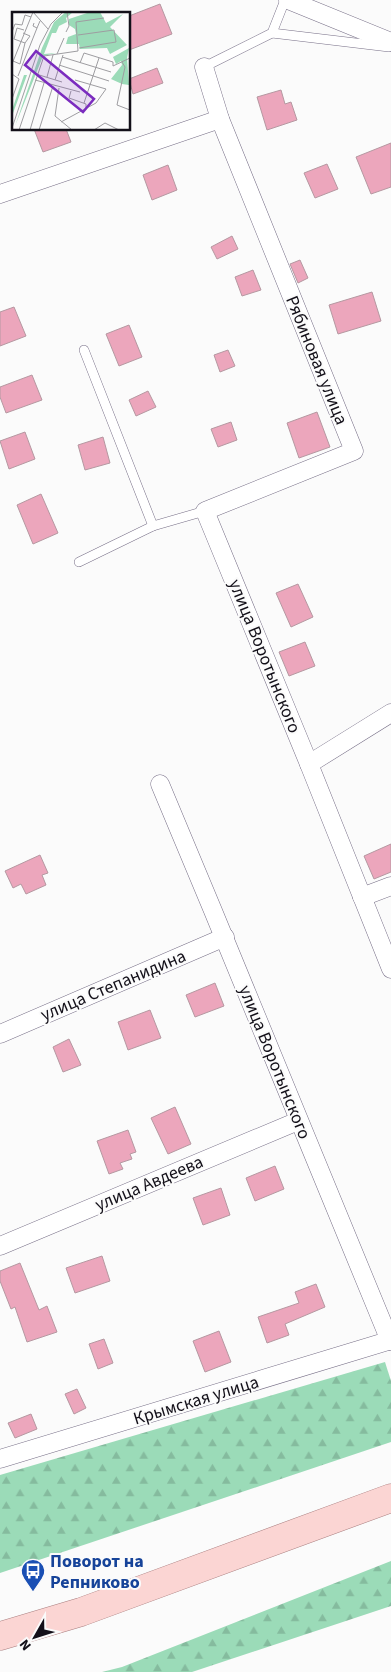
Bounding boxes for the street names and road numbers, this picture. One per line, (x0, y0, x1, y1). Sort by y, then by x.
street label: Рябиновая улица (279, 292, 354, 428)
street label: улица Воротынского (222, 575, 307, 737)
street label: улица Степанидина (37, 944, 190, 1027)
street label: улица Воротынского (232, 981, 317, 1143)
street label: улица Авдеева (91, 1149, 207, 1218)
street label: Крымская улица (130, 1370, 262, 1431)

